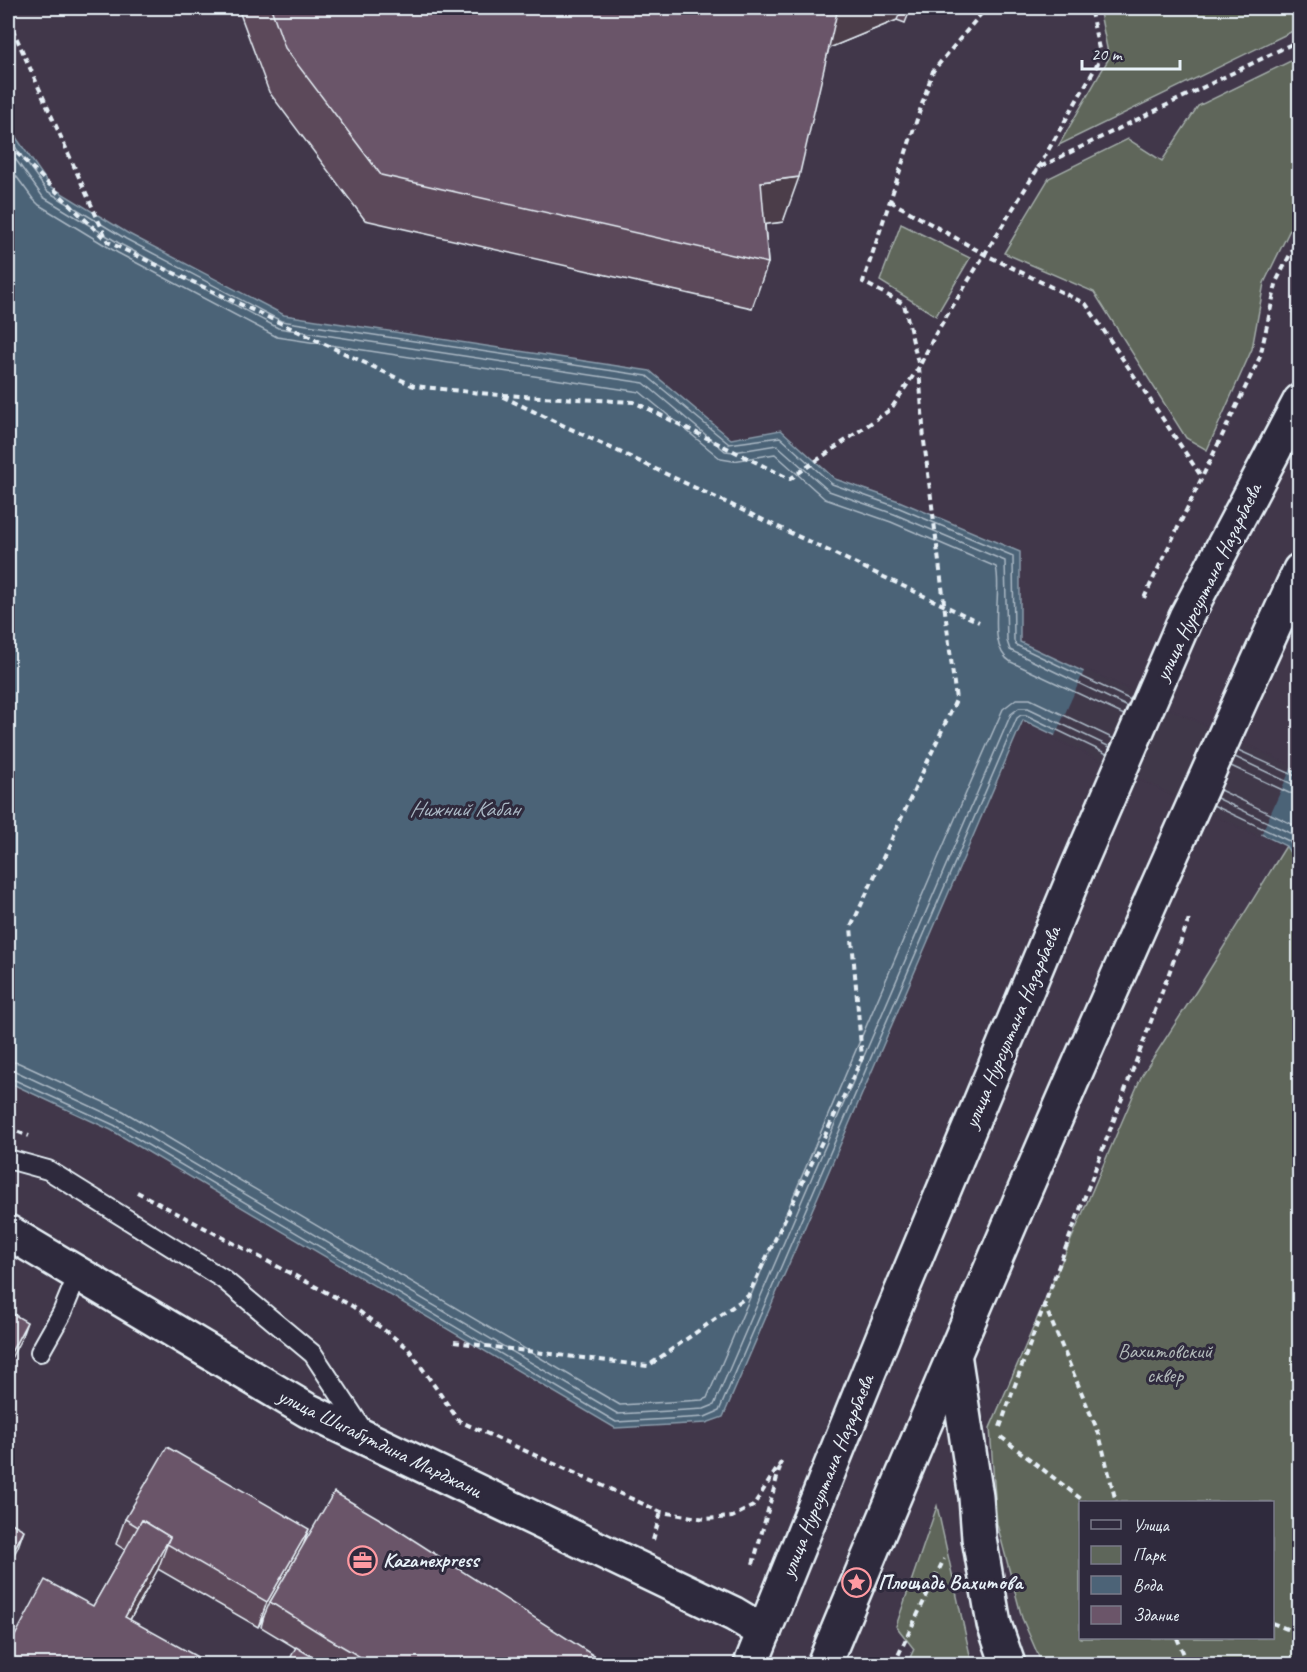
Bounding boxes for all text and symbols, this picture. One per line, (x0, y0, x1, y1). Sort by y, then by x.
scale bar (1082, 33, 1180, 71)
text: 20 m (1091, 43, 1124, 65)
street label: улица Нурсултана Назарбаева (1148, 477, 1268, 687)
water label: Нижний Кабан (409, 795, 522, 823)
street label: улица Нурсултана Назарбаева (957, 920, 1067, 1134)
park label: Вахитовский сквер (1118, 1338, 1214, 1388)
street label: улица Нурсултана Назарбаева (774, 1369, 881, 1583)
street label: улица Шигабутдина Марджани (272, 1381, 488, 1504)
legend (1079, 1501, 1274, 1639)
text: Улица (1133, 1514, 1170, 1536)
office icon: Kazanexpress (346, 1544, 378, 1576)
text: Парк (1133, 1544, 1167, 1566)
place label: Kazanexpress (383, 1547, 481, 1573)
place icon: Площадь Вахитова (841, 1566, 873, 1598)
place label: Площадь Вахитова (878, 1569, 1024, 1595)
text: Вода (1133, 1574, 1164, 1596)
text: Здание (1133, 1604, 1179, 1626)

